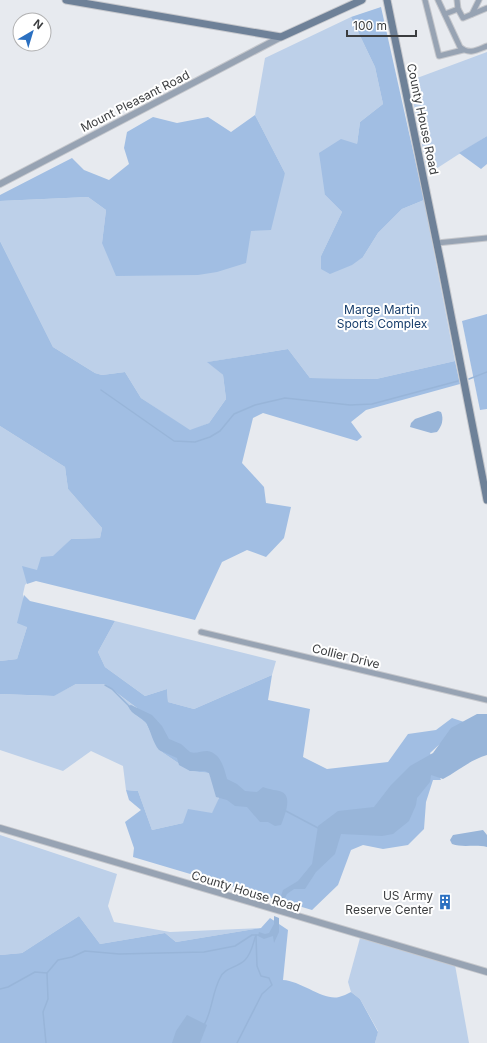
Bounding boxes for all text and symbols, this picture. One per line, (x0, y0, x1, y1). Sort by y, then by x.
north arrow (12, 12, 52, 52)
scale bar (347, 12, 416, 38)
text: N (31, 16, 46, 32)
text: 100 m (353, 18, 387, 33)
street label: County House Road (404, 62, 442, 176)
street label: Mount Pleasant Road (78, 67, 192, 135)
park label: Marge Martin Sports Complex (337, 302, 428, 331)
street label: Collier Drive (311, 640, 381, 672)
street label: County House Road (190, 867, 302, 915)
place label: US Army Reserve Center (345, 888, 433, 917)
building icon: US Army Reserve Center (436, 893, 454, 911)

